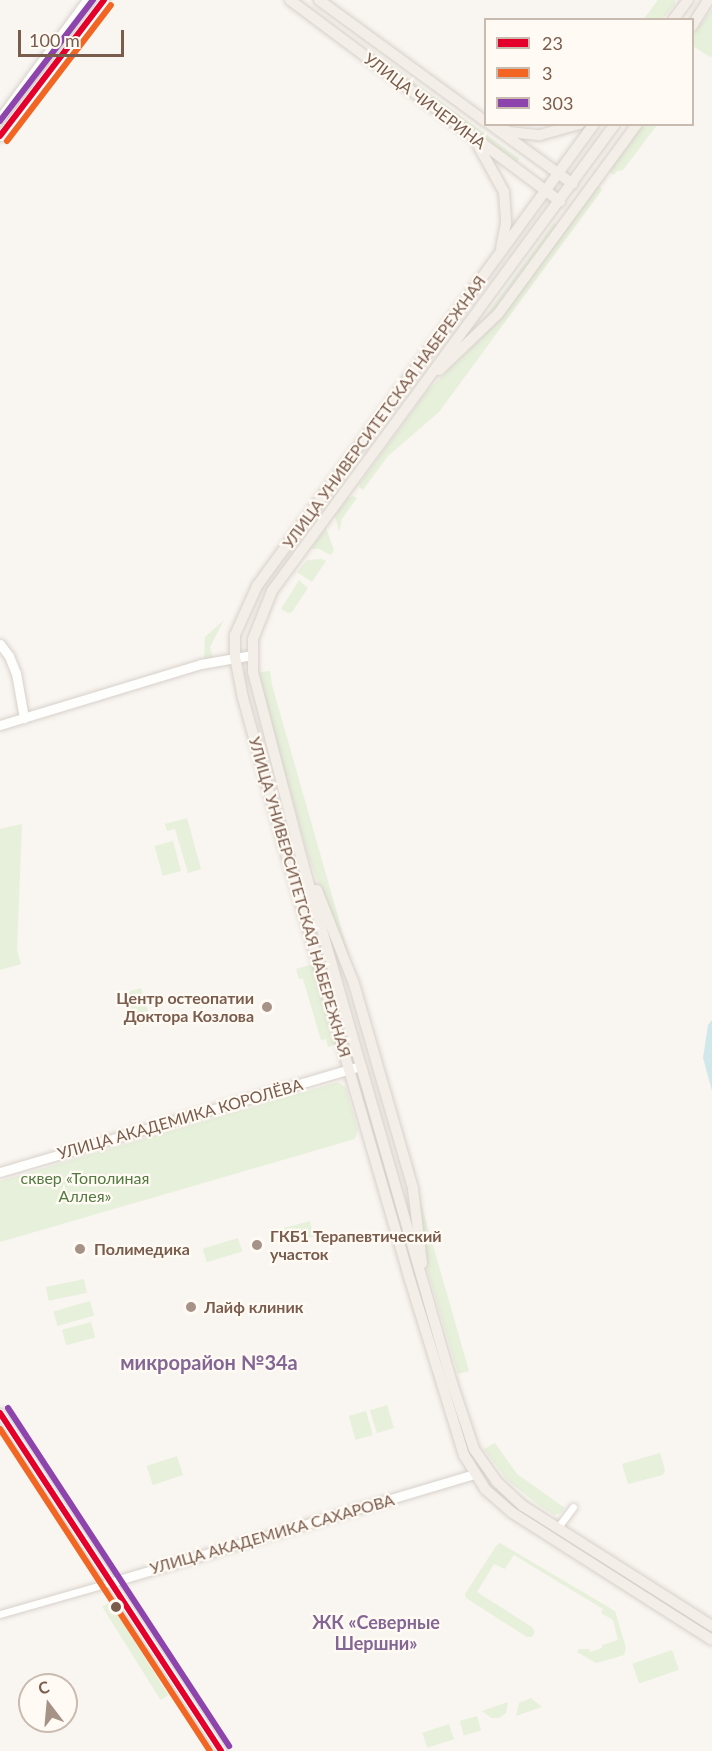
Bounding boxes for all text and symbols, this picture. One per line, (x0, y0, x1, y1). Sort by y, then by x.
scale bar (21, 18, 128, 56)
legend (484, 18, 694, 126)
text: 100 m (29, 29, 80, 51)
text: 23 (542, 32, 563, 54)
street label: УЛИЦА ЧИЧЕРИНА (360, 49, 490, 153)
text: 3 (542, 62, 552, 84)
text: 303 (542, 92, 573, 114)
street label: УЛИЦА УНИВЕРСИТЕТСКАЯ НАБЕРЕЖНАЯ (278, 272, 490, 552)
street label: УЛИЦА УНИВЕРСИТЕТСКАЯ НАБЕРЕЖНАЯ (245, 734, 355, 1060)
place label: Центр остеопатии Доктора Козлова (116, 988, 254, 1026)
marker: Центр остеопатии Доктора Козлова (258, 998, 276, 1016)
street label: УЛИЦА АКАДЕМИКА КОРОЛЁВА (55, 1075, 305, 1163)
park label: сквер «Тополиная Аллея» (21, 1168, 149, 1206)
place label: ГКБ1 Терапевтический участок (270, 1226, 442, 1264)
marker: ГКБ1 Терапевтический участок (248, 1236, 266, 1254)
place label: Полимедика (94, 1239, 190, 1259)
marker: Полимедика (71, 1240, 89, 1258)
place label: Лайф клиник (204, 1297, 303, 1317)
marker: Лайф клиник (182, 1298, 200, 1316)
district label: микрорайон №34а (120, 1350, 298, 1374)
street label: УЛИЦА АКАДЕМИКА САХАРОВА (148, 1490, 396, 1578)
unlabelled marker (110, 1601, 122, 1613)
district label: ЖК «Северные Шершни» (312, 1612, 440, 1654)
north arrow (18, 1673, 78, 1733)
text: С (36, 1677, 51, 1698)

